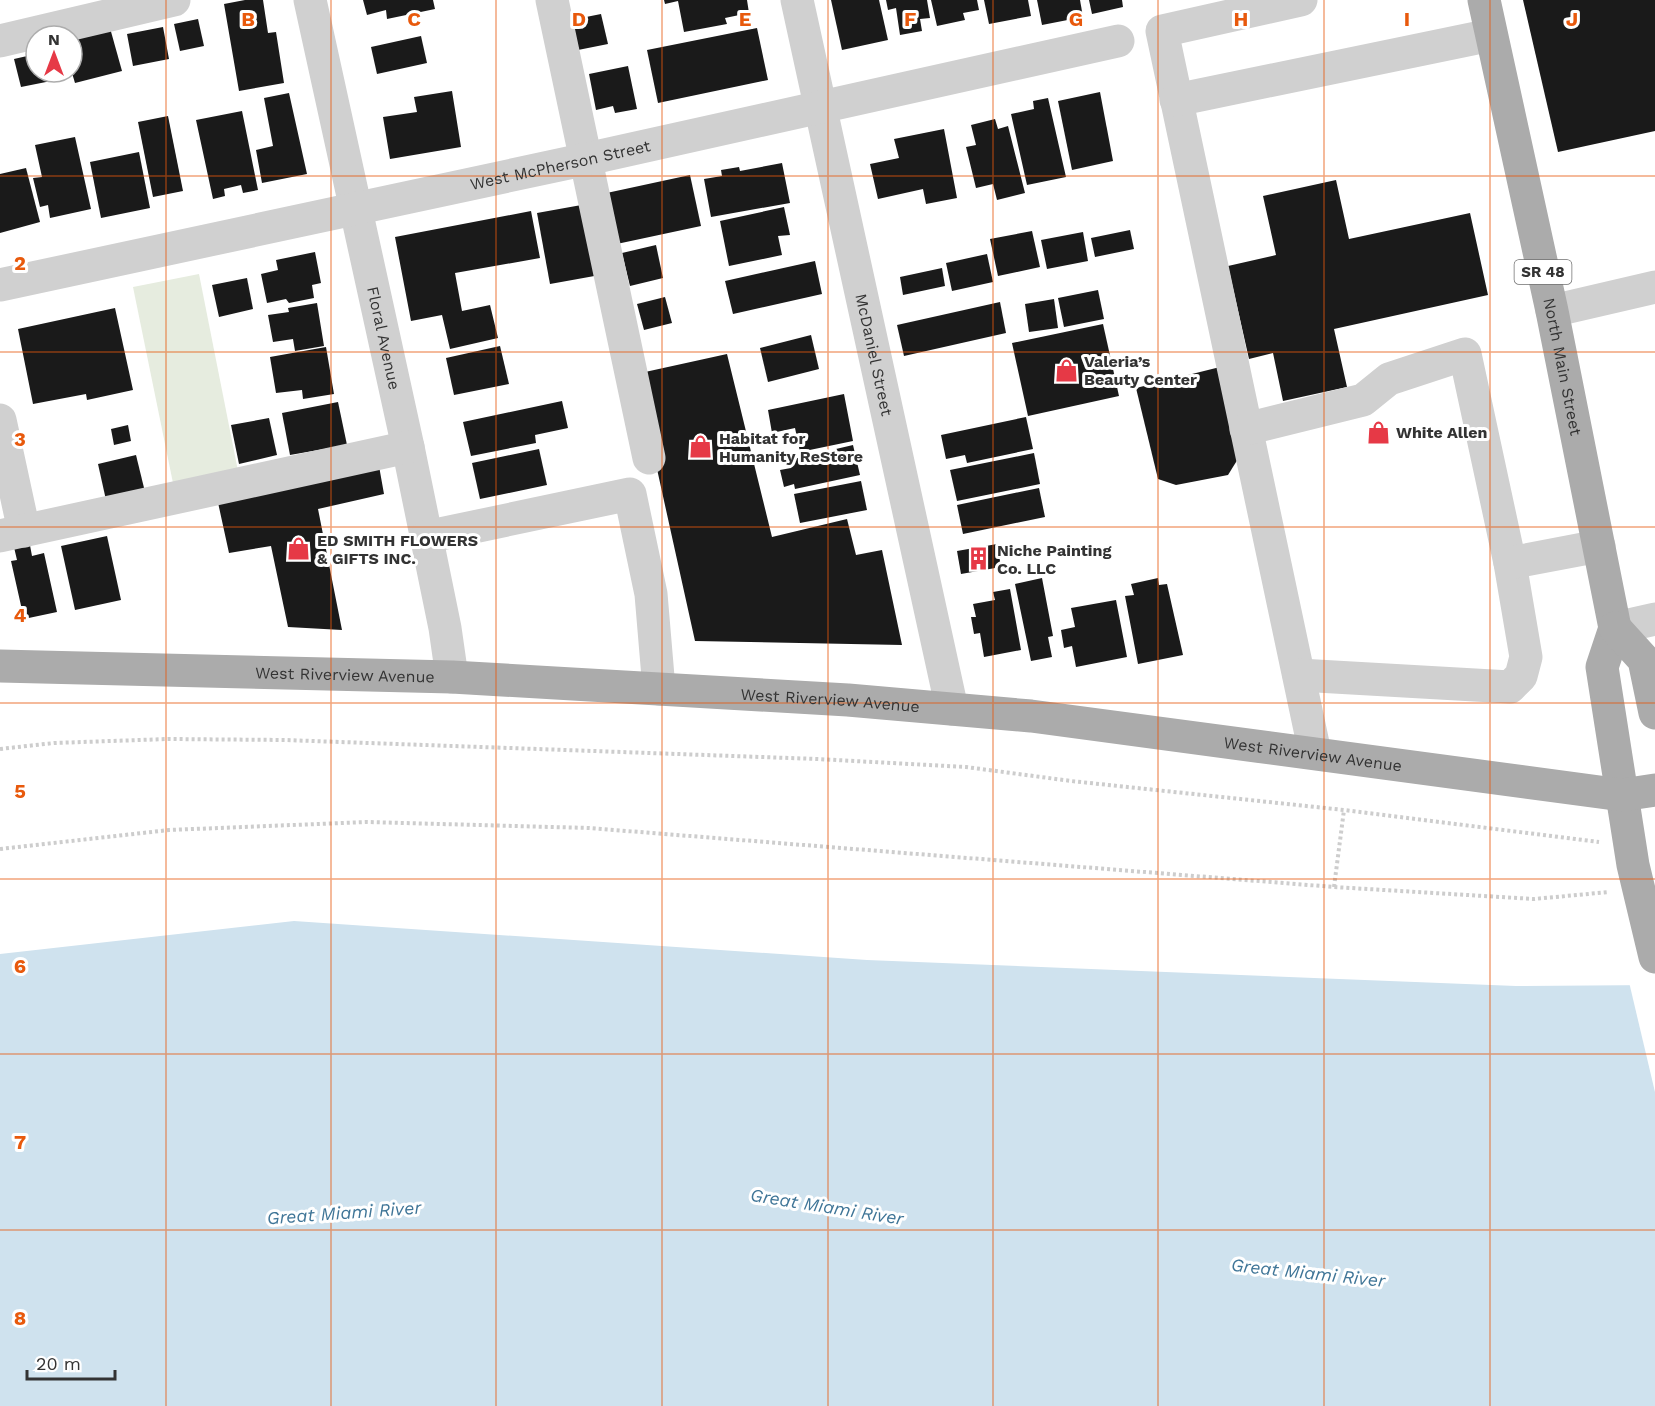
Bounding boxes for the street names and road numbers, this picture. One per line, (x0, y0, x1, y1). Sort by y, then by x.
street label: West McPherson Street (468, 136, 653, 194)
road number: SR 48 (1514, 260, 1572, 284)
street label: Floral Avenue (363, 285, 404, 392)
street label: McDaniel Street (851, 292, 897, 418)
street label: North Main Street (1539, 296, 1586, 437)
street label: West Riverview Avenue (255, 663, 435, 687)
street label: West Riverview Avenue (740, 685, 921, 716)
street label: West Riverview Avenue (1223, 733, 1403, 776)

